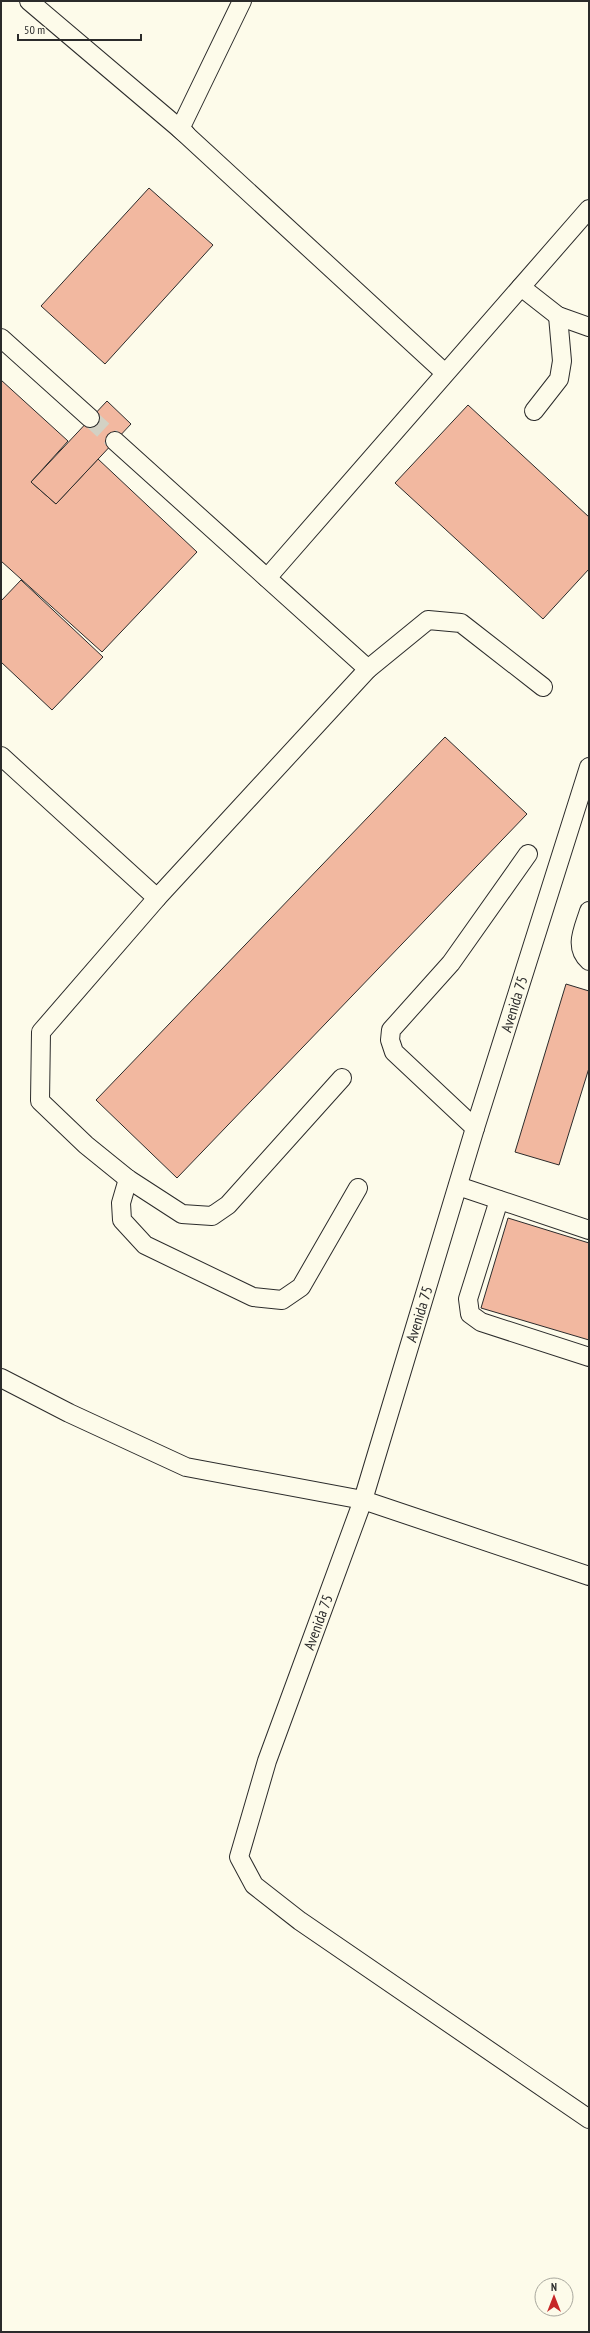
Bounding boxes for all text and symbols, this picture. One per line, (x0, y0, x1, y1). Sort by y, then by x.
scale bar (18, 16, 141, 42)
text: 50 m (24, 22, 45, 37)
street label: Avenida 75 (496, 974, 532, 1034)
street label: Avenida 75 (401, 1284, 437, 1344)
street label: Avenida 75 (299, 1592, 337, 1652)
north arrow (534, 2277, 574, 2317)
text: N (551, 2280, 557, 2294)

